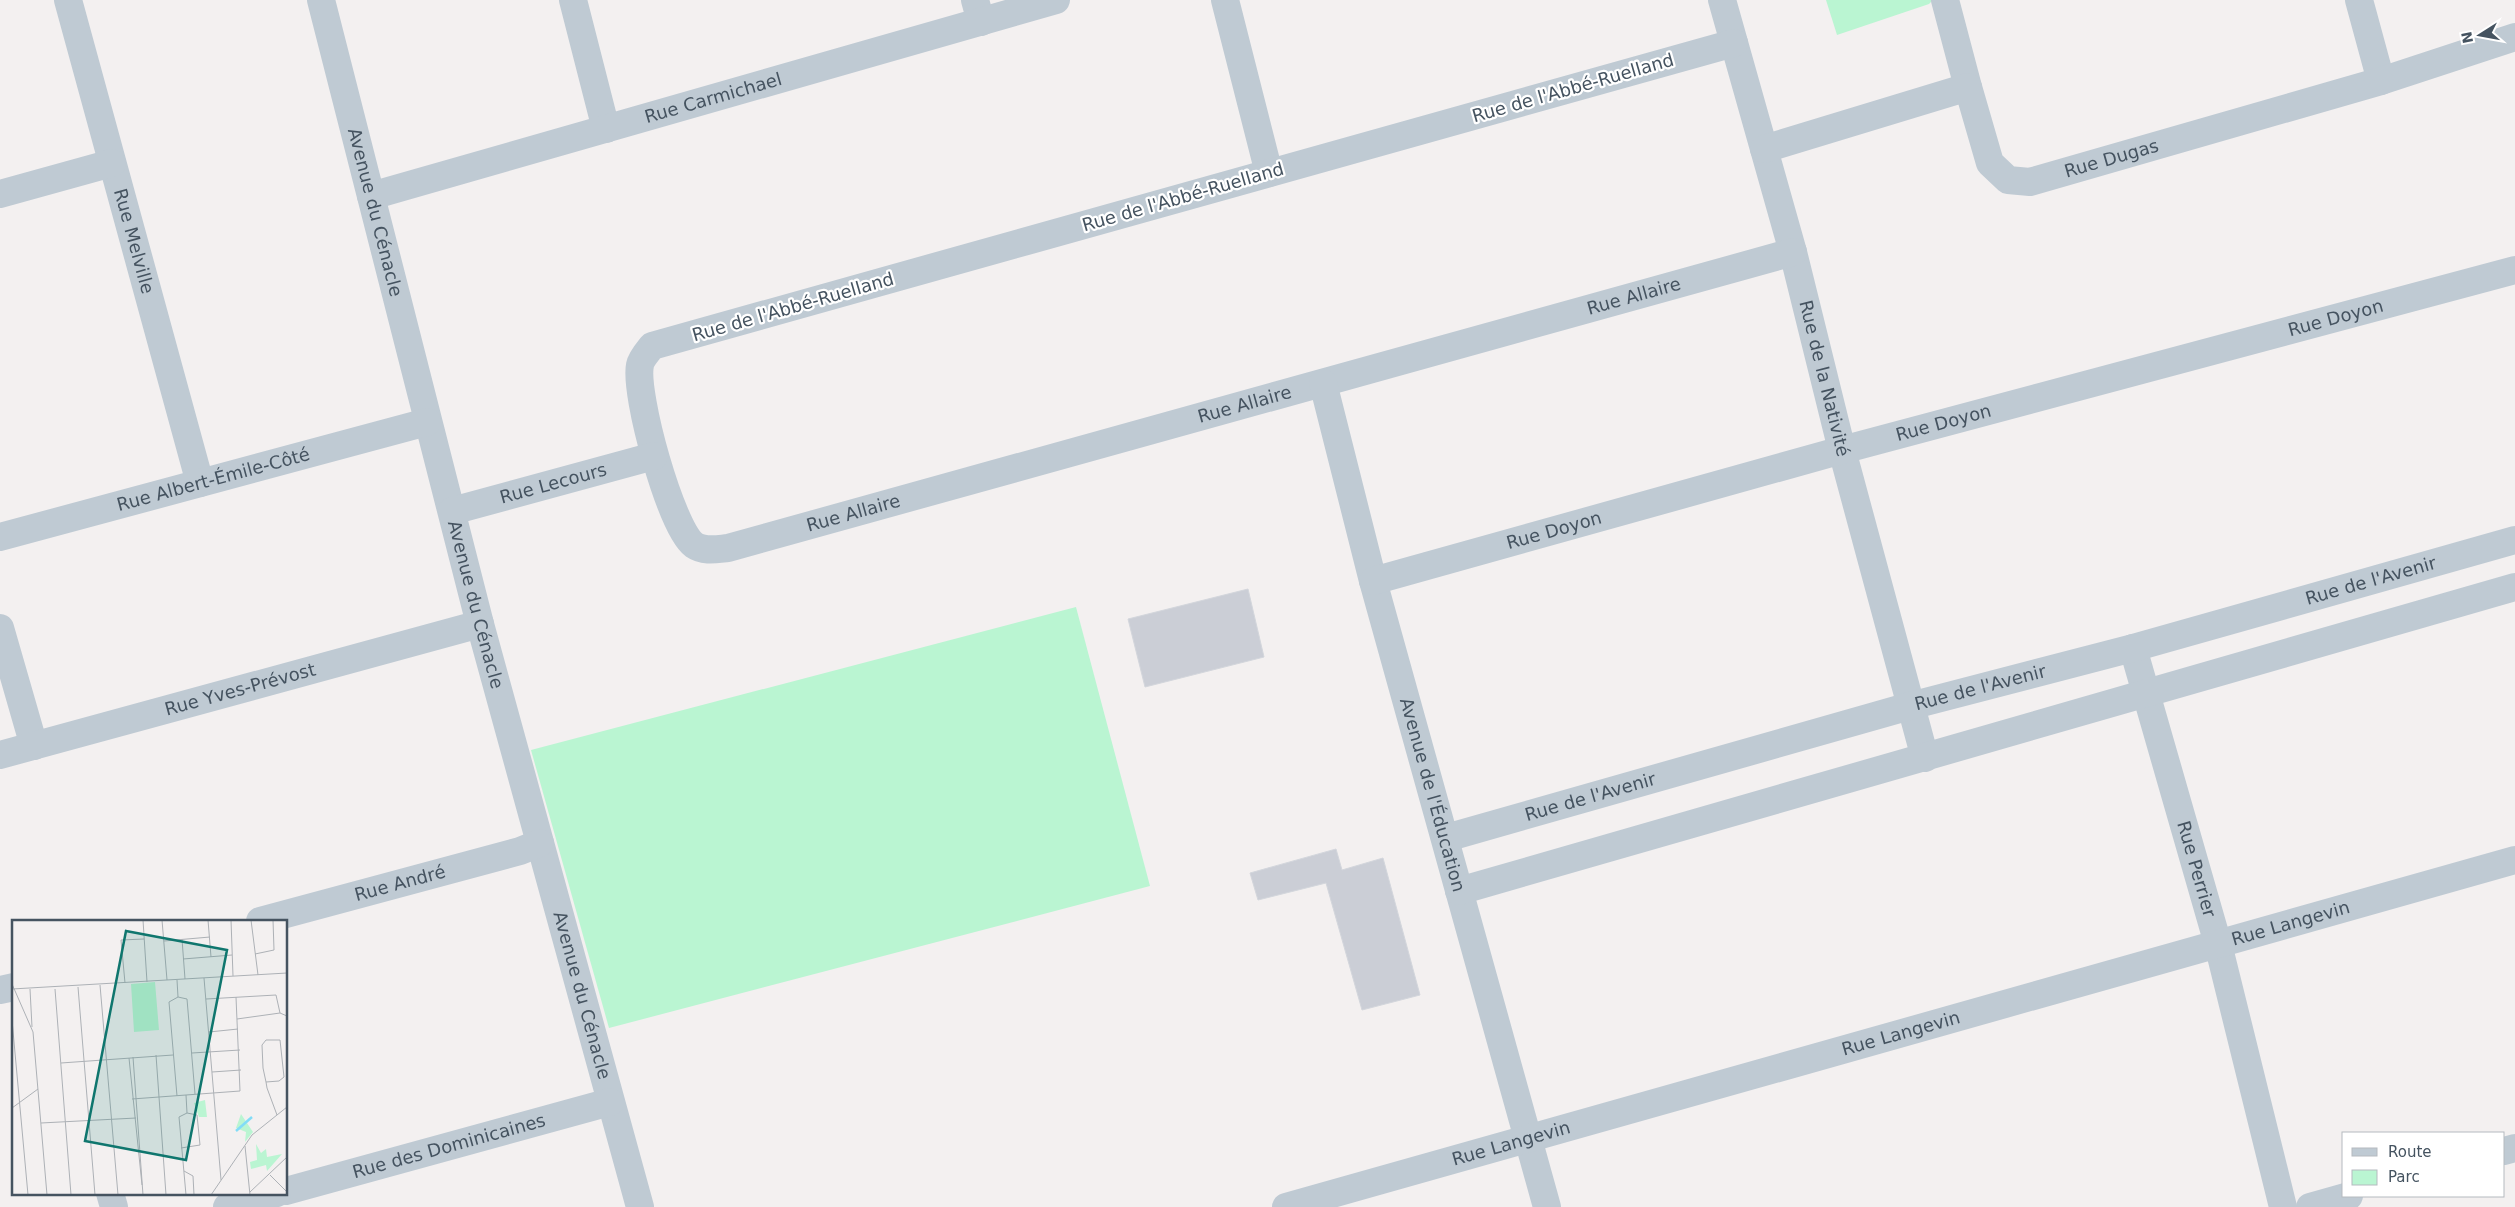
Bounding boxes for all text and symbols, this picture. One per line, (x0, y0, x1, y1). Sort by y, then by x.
north arrow (2455, 10, 2505, 60)
text: N (2458, 30, 2476, 45)
street label: Rue de l'Abbé-Ruelland (1470, 49, 1676, 126)
street label: Rue Carmichael (642, 68, 784, 127)
street label: Avenue du Cénacle (344, 126, 407, 299)
street label: Rue Dugas (2062, 135, 2161, 182)
street label: Rue de l'Abbé-Ruelland (1080, 158, 1286, 235)
street label: Rue Melville (110, 186, 159, 296)
street label: Rue de l'Abbé-Ruelland (690, 268, 896, 345)
street label: Rue Allaire (1584, 273, 1683, 319)
street label: Rue Doyon (2286, 295, 2386, 340)
street label: Rue de la Nativité (1795, 298, 1854, 459)
street label: Rue Allaire (1195, 381, 1294, 427)
street label: Rue Doyon (1893, 400, 1993, 445)
street label: Rue Albert-Émile-Côté (114, 443, 312, 515)
street label: Rue Lecours (497, 458, 609, 507)
street label: Rue Allaire (804, 490, 903, 536)
street label: Rue Doyon (1504, 507, 1604, 553)
street label: Avenue du Cénacle (444, 518, 508, 691)
street label: Rue de l'Avenir (2303, 552, 2439, 609)
street label: Rue Yves-Prévost (162, 658, 318, 720)
street label: Rue de l'Avenir (1912, 660, 2049, 714)
street label: Avenue de l'Éducation (1396, 695, 1470, 894)
street label: Rue de l'Avenir (1522, 768, 1659, 825)
street label: Rue Perrier (2173, 818, 2221, 920)
street label: Rue André (352, 861, 448, 905)
street label: Rue Langevin (2229, 896, 2352, 950)
street label: Avenue du Cénacle (549, 909, 615, 1082)
inset map (12, 920, 288, 1194)
street label: Rue Langevin (1839, 1006, 1962, 1060)
street label: Rue des Dominicaines (350, 1109, 548, 1182)
street label: Rue Langevin (1449, 1116, 1573, 1170)
legend (2342, 1132, 2505, 1197)
text: Route (2388, 1143, 2432, 1161)
text: Parc (2388, 1168, 2420, 1186)

